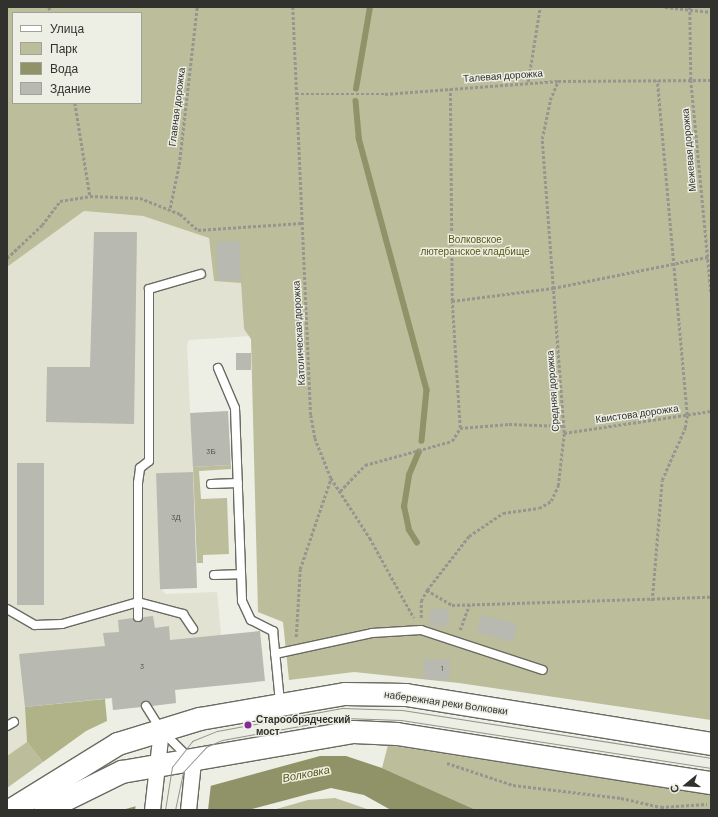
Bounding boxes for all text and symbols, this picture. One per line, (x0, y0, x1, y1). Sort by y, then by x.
legend (12, 12, 142, 104)
text: Улица (50, 21, 84, 35)
text: Парк (50, 41, 77, 55)
text: Вода (50, 61, 78, 75)
street label: Главная дорожка (166, 67, 188, 147)
street label: Талевая дорожка (463, 67, 543, 85)
text: Здание (50, 81, 91, 95)
street label: Межевая дорожка (679, 108, 699, 192)
park label: Волковское лютеранское кладбище (420, 233, 530, 256)
street label: Католическая дорожка (290, 280, 308, 386)
street label: Средняя дорожка (544, 350, 562, 432)
street label: Квистова дорожка (595, 402, 679, 426)
house number: 3Б (206, 447, 216, 457)
house number: 3Д (171, 513, 181, 523)
house number: 3 (140, 662, 144, 672)
house number: 1 (441, 664, 443, 674)
street label: набережная реки Волковки (383, 688, 509, 718)
place label: Старообрядческий мост (256, 713, 350, 736)
marker: Старообрядческий мост (243, 720, 253, 730)
water label: Волковка (281, 763, 331, 785)
north arrow (666, 765, 706, 805)
text: С (667, 783, 682, 795)

